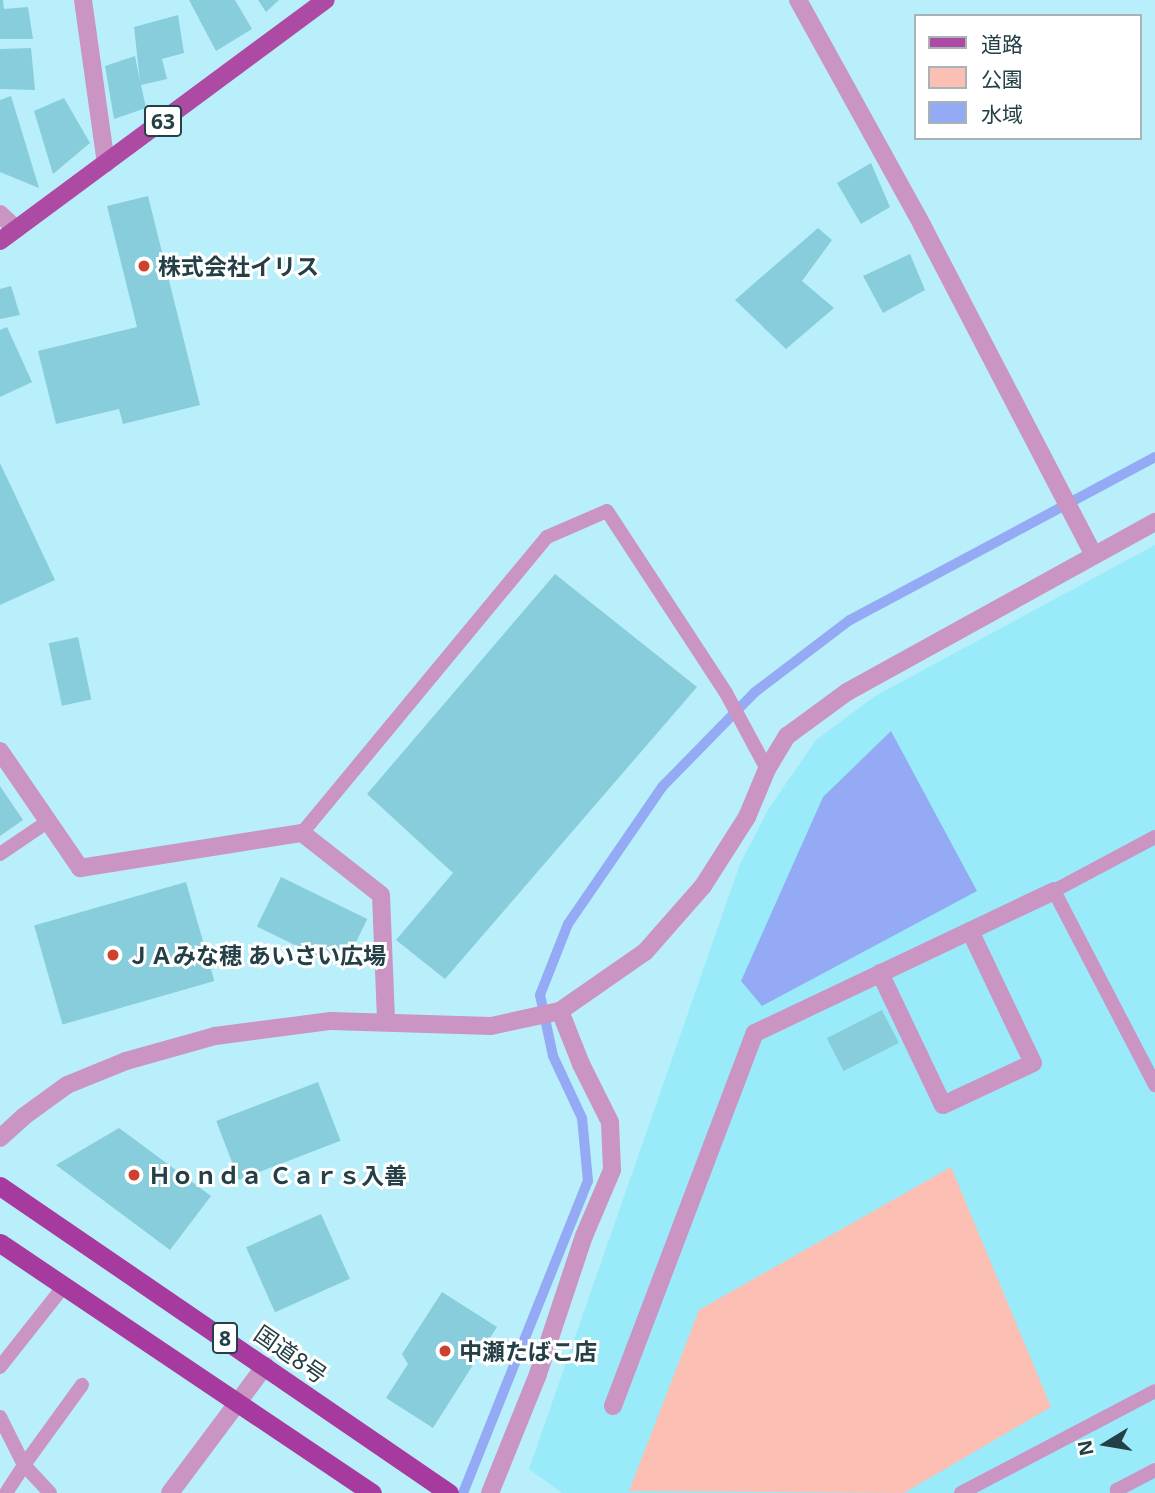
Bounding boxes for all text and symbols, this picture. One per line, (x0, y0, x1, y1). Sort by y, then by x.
legend (914, 14, 1141, 140)
text: 道路 (981, 30, 1023, 58)
text: 公園 (981, 65, 1023, 93)
text: 水域 (981, 100, 1023, 128)
road number: 63 (144, 104, 182, 138)
place label: 株式会社イリス (158, 252, 319, 280)
marker: 株式会社イリス (136, 258, 152, 274)
place label: ＪＡみな穂 あいさい広場 (127, 941, 386, 969)
marker: ＪＡみな穂 あいさい広場 (105, 947, 121, 963)
place label: Ｈｏｎｄａ Ｃａｒｓ入善 (148, 1161, 407, 1189)
marker: Ｈｏｎｄａ Ｃａｒｓ入善 (126, 1167, 142, 1183)
street label: 国道8号 (249, 1319, 333, 1389)
road number: 8 (211, 1320, 239, 1356)
place label: 中瀬たばこ店 (459, 1337, 597, 1365)
marker: 中瀬たばこ店 (437, 1343, 453, 1359)
north arrow (1071, 1409, 1141, 1479)
text: N (1071, 1438, 1100, 1458)

